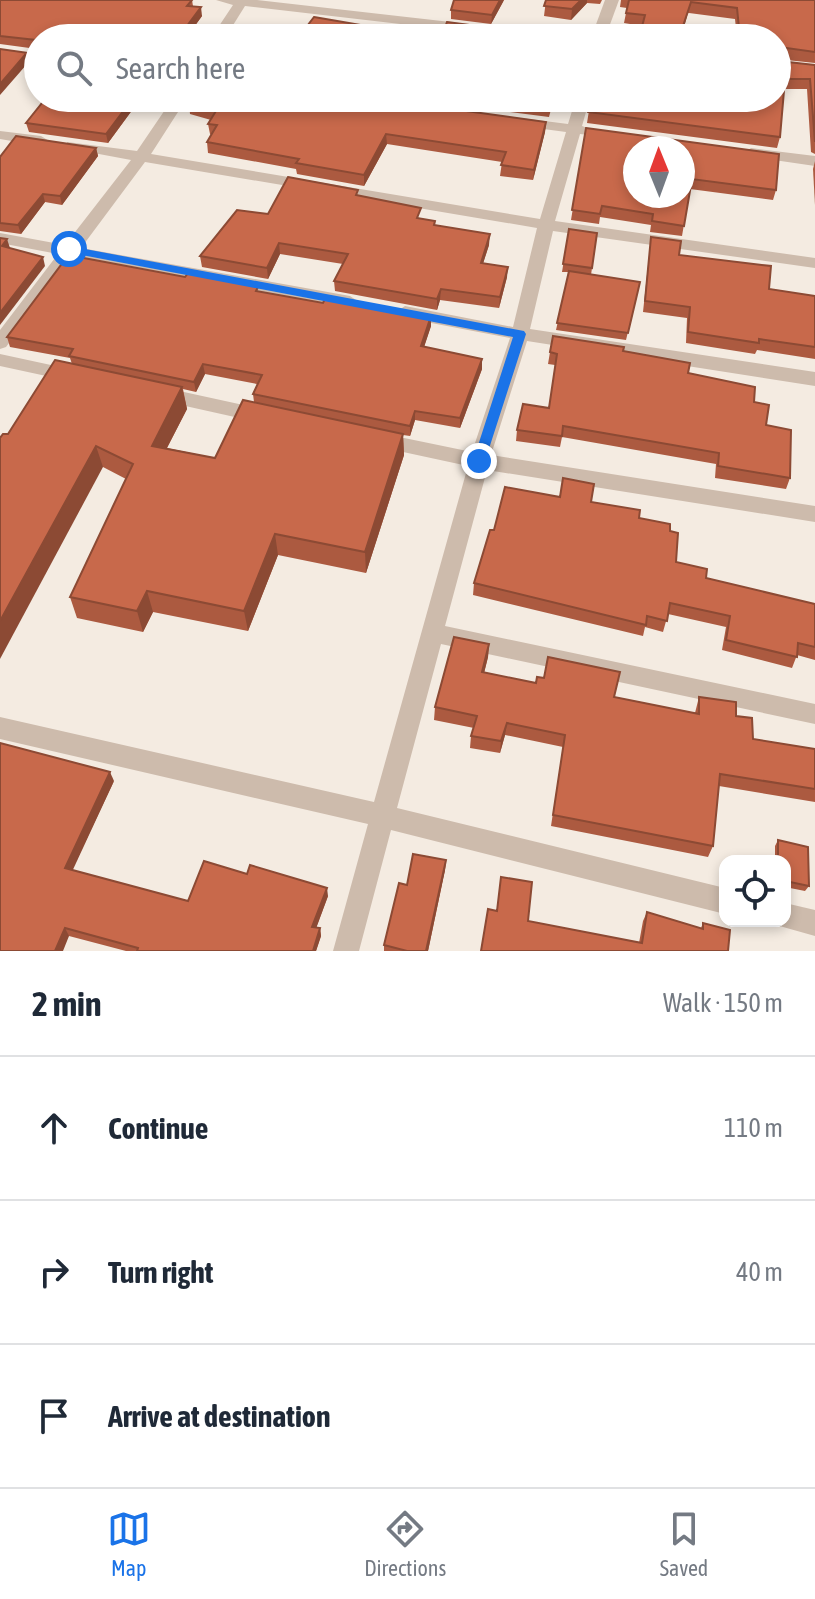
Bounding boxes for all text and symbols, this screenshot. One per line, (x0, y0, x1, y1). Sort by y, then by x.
search box (24, 24, 791, 112)
icon: search (52, 46, 96, 90)
text: Search here (116, 51, 245, 85)
north arrow (623, 136, 695, 208)
route start (51, 231, 87, 267)
route end (461, 443, 497, 479)
map controls (719, 855, 791, 927)
button: locate (719, 855, 791, 927)
text: 2 min (32, 984, 101, 1023)
text: Walk · 150 m (663, 988, 783, 1018)
icon: ahead (32, 1106, 76, 1150)
text: Continue (108, 1111, 208, 1145)
text: 110 m (724, 1113, 783, 1143)
icon: right (32, 1250, 76, 1294)
text: Turn right (108, 1255, 214, 1289)
text: 40 m (736, 1257, 783, 1287)
icon: arrive (32, 1394, 76, 1438)
text: Arrive at destination (108, 1399, 330, 1433)
tab: Map (107, 1507, 151, 1581)
tab: Directions (364, 1507, 446, 1581)
tab: Saved (660, 1507, 708, 1581)

